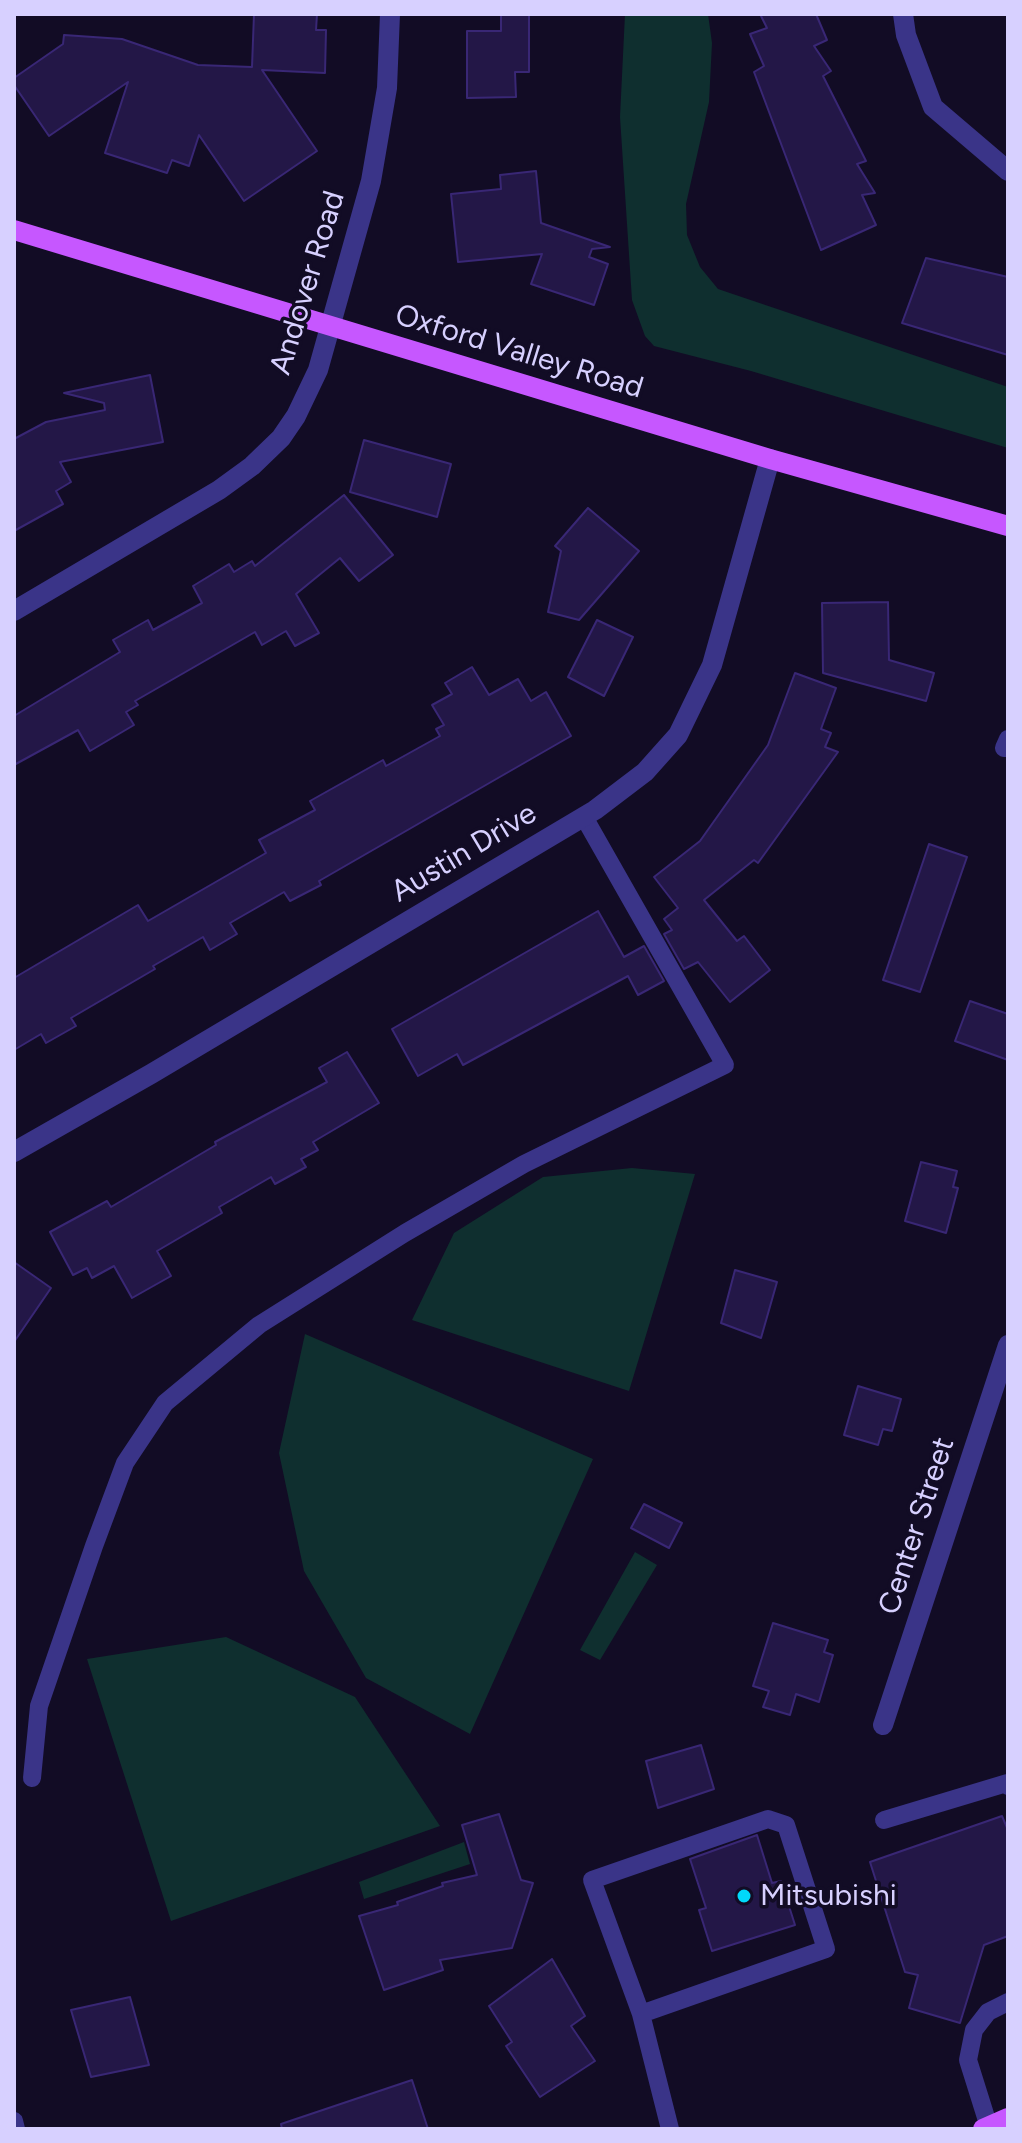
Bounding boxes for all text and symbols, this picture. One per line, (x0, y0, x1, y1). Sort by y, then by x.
street label: Andover Road (263, 187, 353, 379)
street label: Oxford Valley Road (391, 297, 647, 407)
street label: Austin Drive (385, 796, 543, 910)
street label: Center Street (871, 1433, 963, 1619)
place label: Mitsubishi (760, 1878, 897, 1914)
marker: Mitsubishi (735, 1887, 753, 1905)

